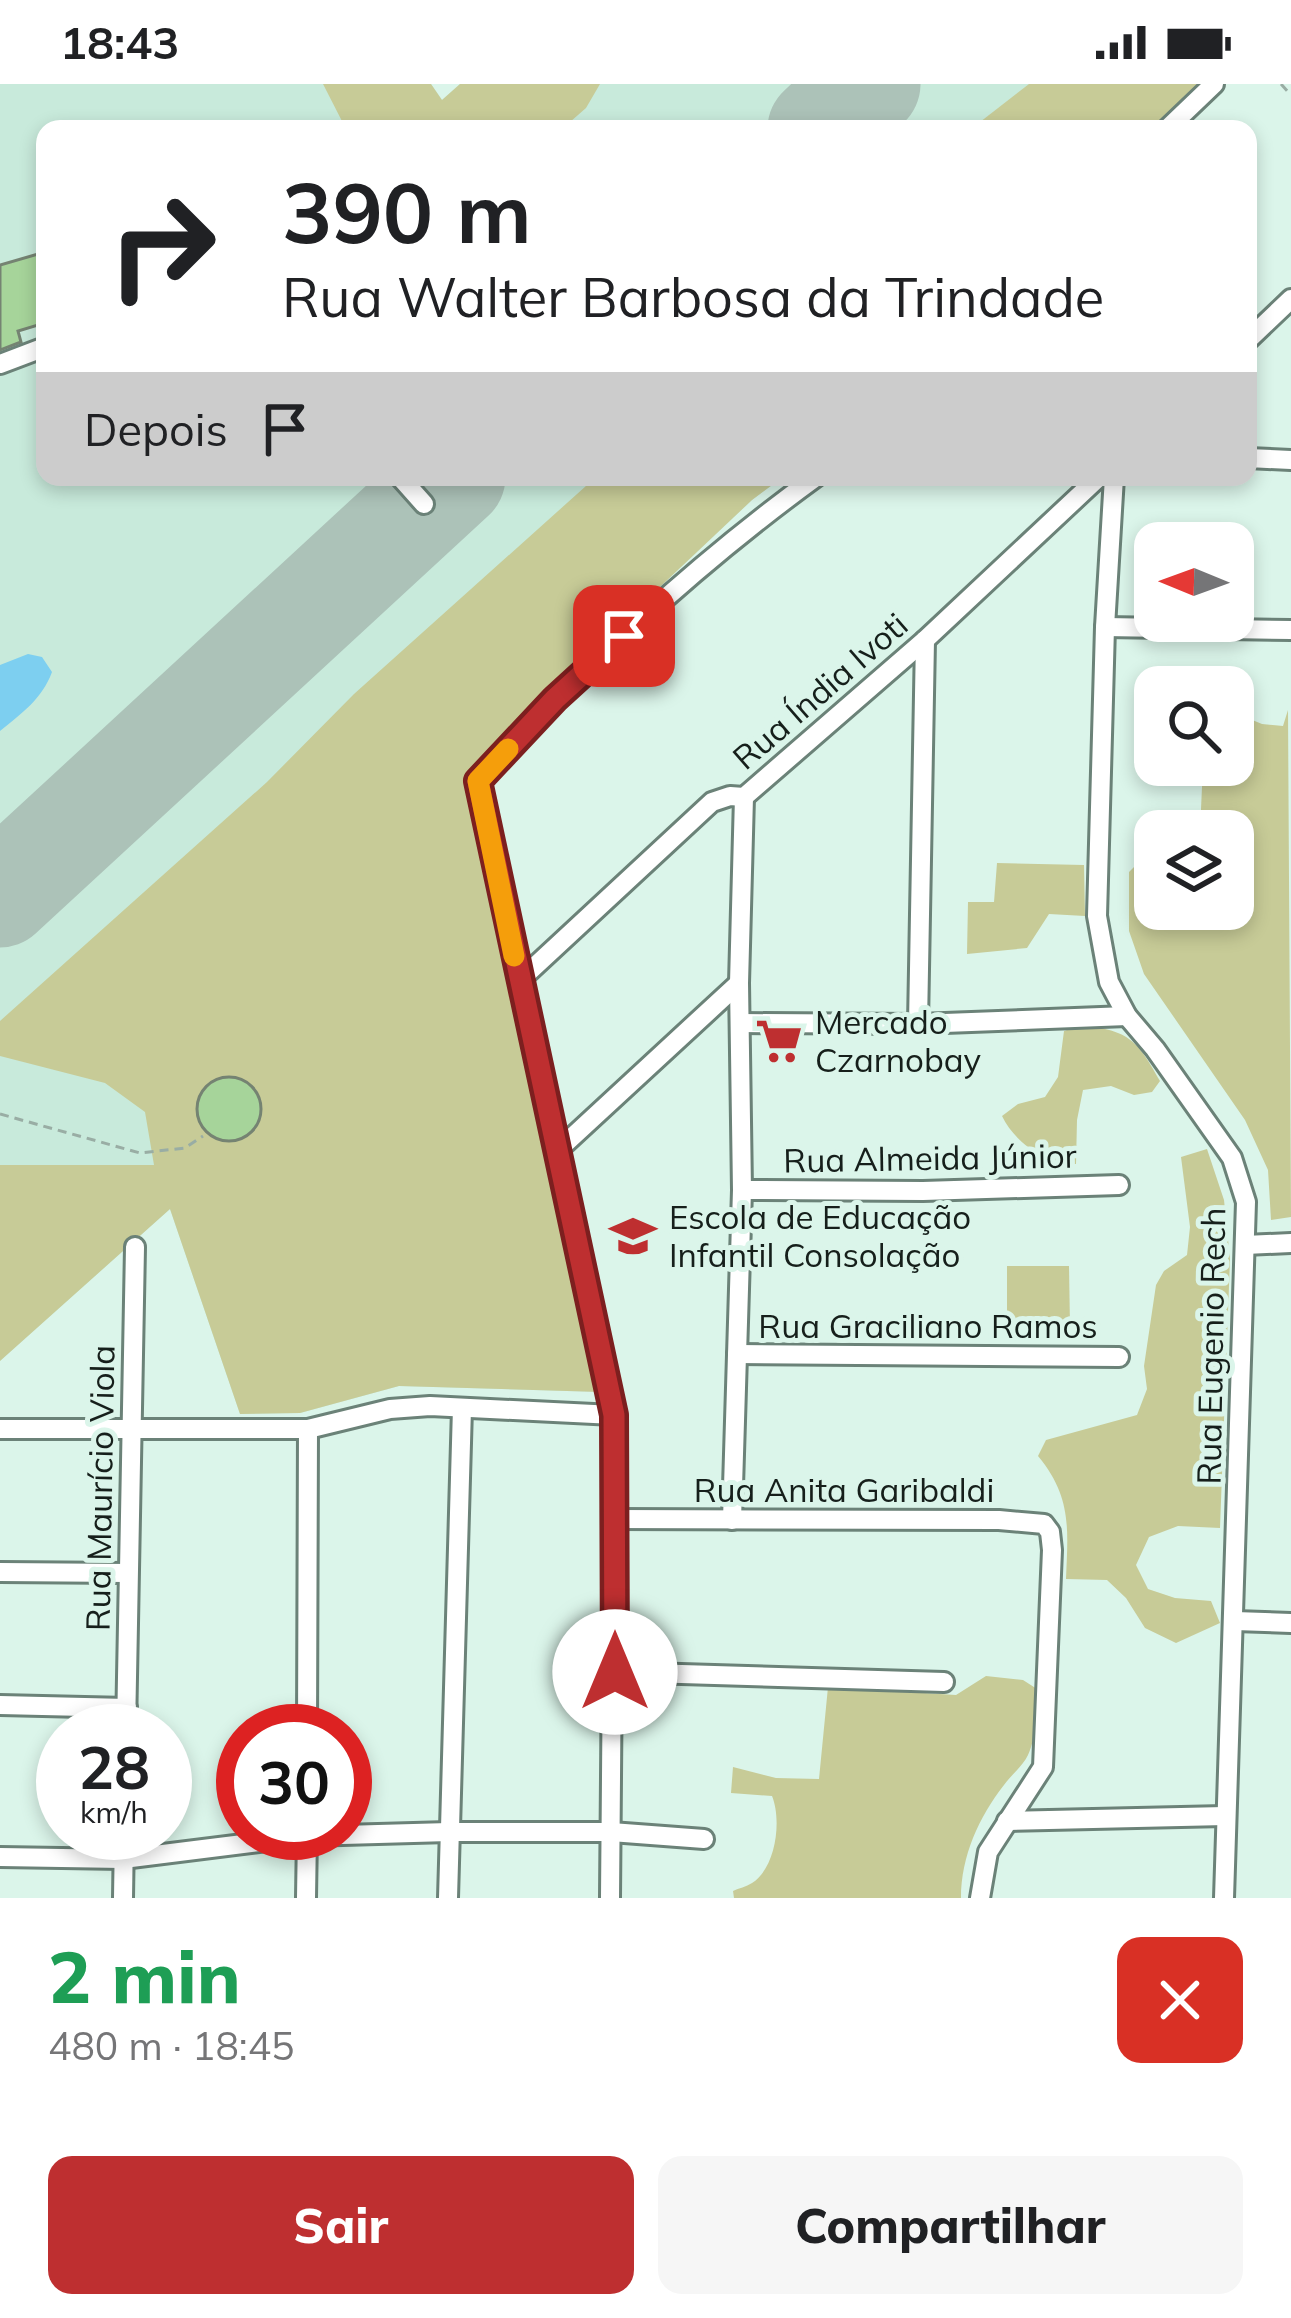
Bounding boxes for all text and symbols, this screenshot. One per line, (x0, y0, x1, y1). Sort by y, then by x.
text: 18:43 (60, 14, 179, 70)
text: 390 m (282, 159, 532, 264)
icon: right (84, 168, 240, 324)
text: Rua Walter Barbosa da Trindade (282, 263, 1104, 331)
icon: arrive (252, 396, 318, 462)
text: Depois (84, 401, 228, 457)
north arrow (1134, 522, 1254, 642)
map controls (1134, 522, 1254, 930)
pin (573, 585, 675, 687)
icon: arrive (591, 603, 657, 669)
street label: Rua Índia Ivoti (724, 604, 915, 778)
button: search (1134, 666, 1254, 786)
button: layers (1134, 810, 1254, 930)
place label: Mercado Czarnobay (815, 1001, 981, 1080)
supermarket icon: Mercado Czarnobay (754, 1016, 804, 1066)
street label: Rua Almeida Júnior (783, 1134, 1077, 1181)
place label: Escola de Educação Infantil Consolação (669, 1196, 971, 1275)
street label: Rua Eugenio Rech (1188, 1207, 1233, 1485)
school or university icon: Escola de Educação Infantil Consolação (608, 1211, 658, 1261)
street label: Rua Graciliano Ramos (758, 1305, 1098, 1346)
street label: Rua Maurício Viola (77, 1344, 122, 1631)
street label: Rua Anita Garibaldi (694, 1469, 994, 1510)
position arrow (552, 1609, 678, 1735)
speed limit sign: 30 (216, 1704, 372, 1860)
text: 28 (78, 1729, 150, 1804)
text: km/h (80, 1793, 148, 1831)
text: 2 min (48, 1931, 241, 2021)
button: close (1117, 1937, 1243, 2063)
text: 480 m · 18:45 (48, 2021, 294, 2070)
button: Sair (48, 2156, 634, 2294)
button: Compartilhar (658, 2156, 1243, 2294)

